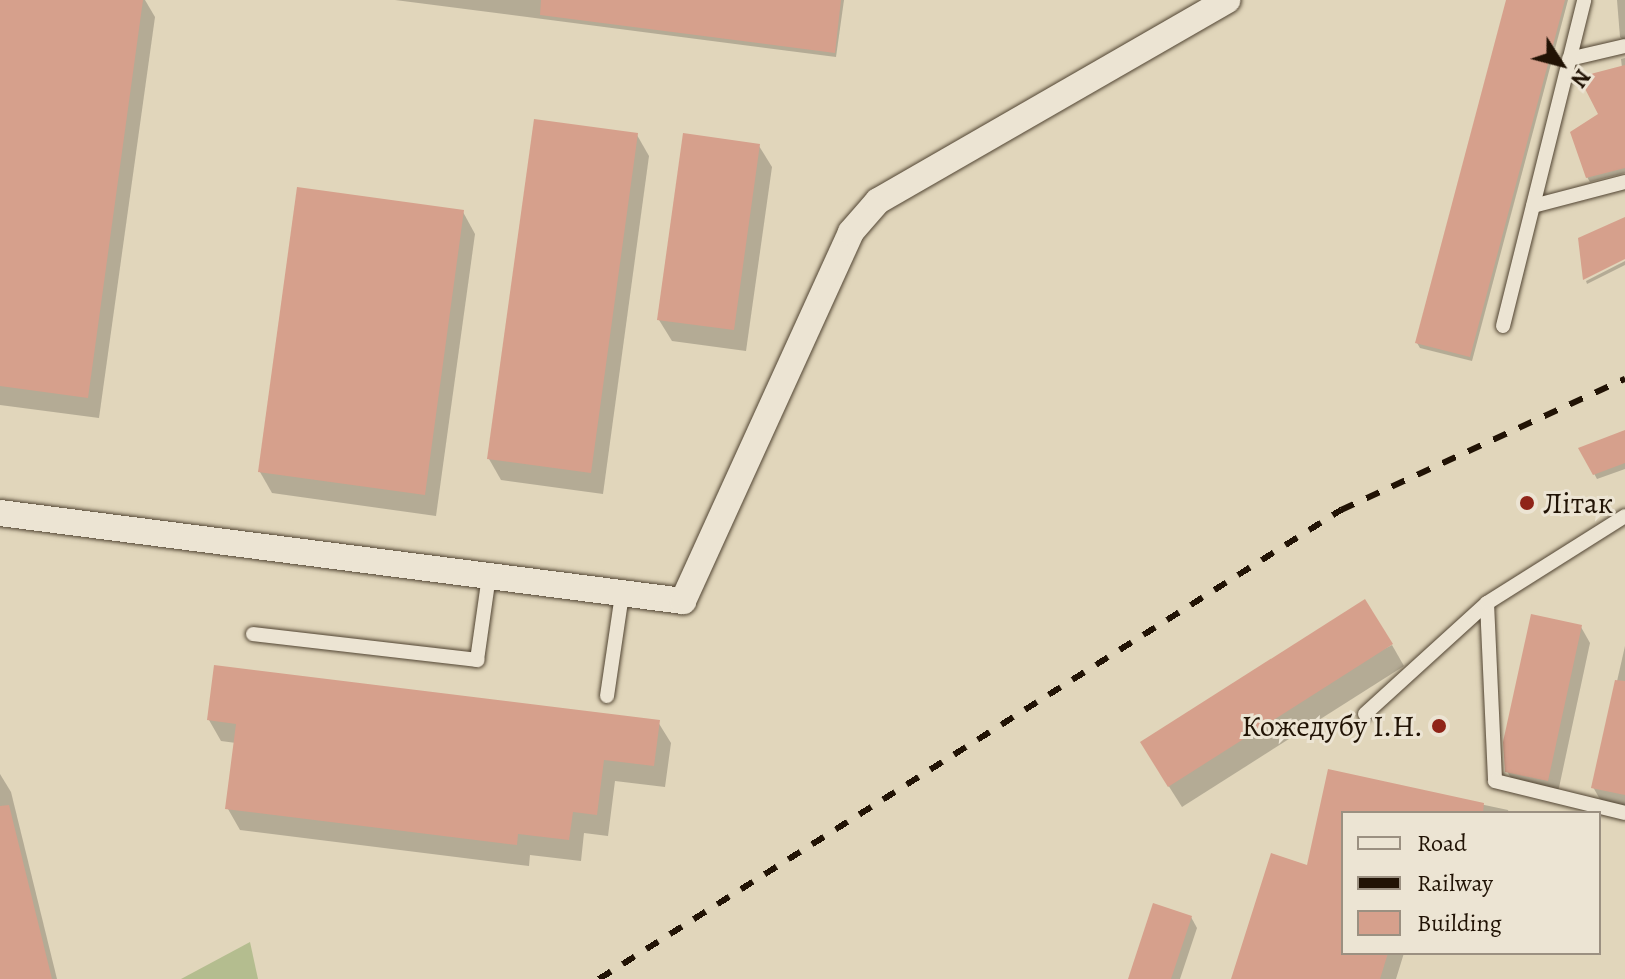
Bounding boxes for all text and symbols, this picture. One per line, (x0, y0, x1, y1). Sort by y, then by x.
north arrow (1521, 24, 1601, 104)
text: N (1564, 63, 1597, 93)
place label: Літак (1543, 485, 1613, 521)
marker: Літак (1518, 494, 1536, 512)
place label: Кожедубу І.Н. (1241, 708, 1423, 744)
marker: Кожедубу І.Н. (1430, 717, 1448, 735)
legend (1341, 811, 1601, 955)
text: Road (1417, 827, 1467, 859)
text: Railway (1417, 867, 1493, 899)
text: Building (1417, 907, 1502, 939)

